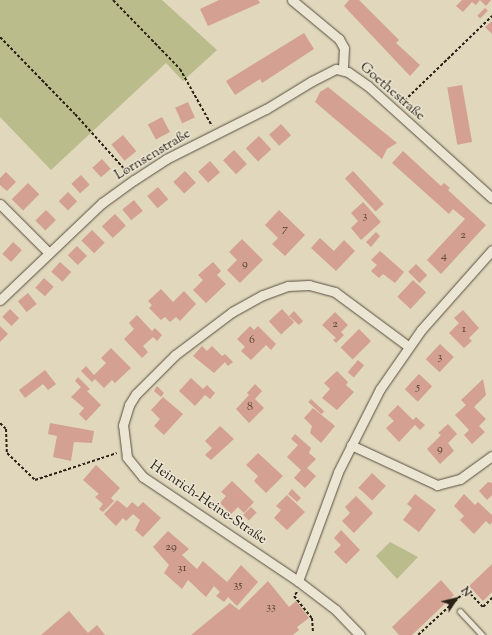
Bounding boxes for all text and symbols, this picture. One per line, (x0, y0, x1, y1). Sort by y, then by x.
street label: Goethestraße (356, 59, 428, 125)
street label: Lornsenstraße (112, 126, 194, 184)
house number: 3 (363, 210, 367, 224)
house number: 7 (282, 223, 288, 237)
house number: 2 (460, 229, 466, 243)
house number: 4 (441, 250, 447, 264)
house number: 9 (242, 258, 248, 272)
house number: 2 (332, 318, 338, 332)
house number: 1 (462, 323, 466, 337)
house number: 6 (249, 334, 255, 348)
house number: 3 (438, 351, 442, 365)
house number: 5 (416, 381, 420, 395)
house number: 8 (247, 401, 253, 415)
house number: 9 (437, 443, 443, 457)
street label: Heinrich-Heine-Straße (146, 458, 270, 548)
house number: 29 (165, 541, 177, 555)
house number: 31 (178, 562, 186, 576)
house number: 35 (234, 579, 242, 593)
north arrow (436, 579, 476, 619)
text: N (457, 584, 475, 600)
house number: 33 (266, 601, 276, 615)

